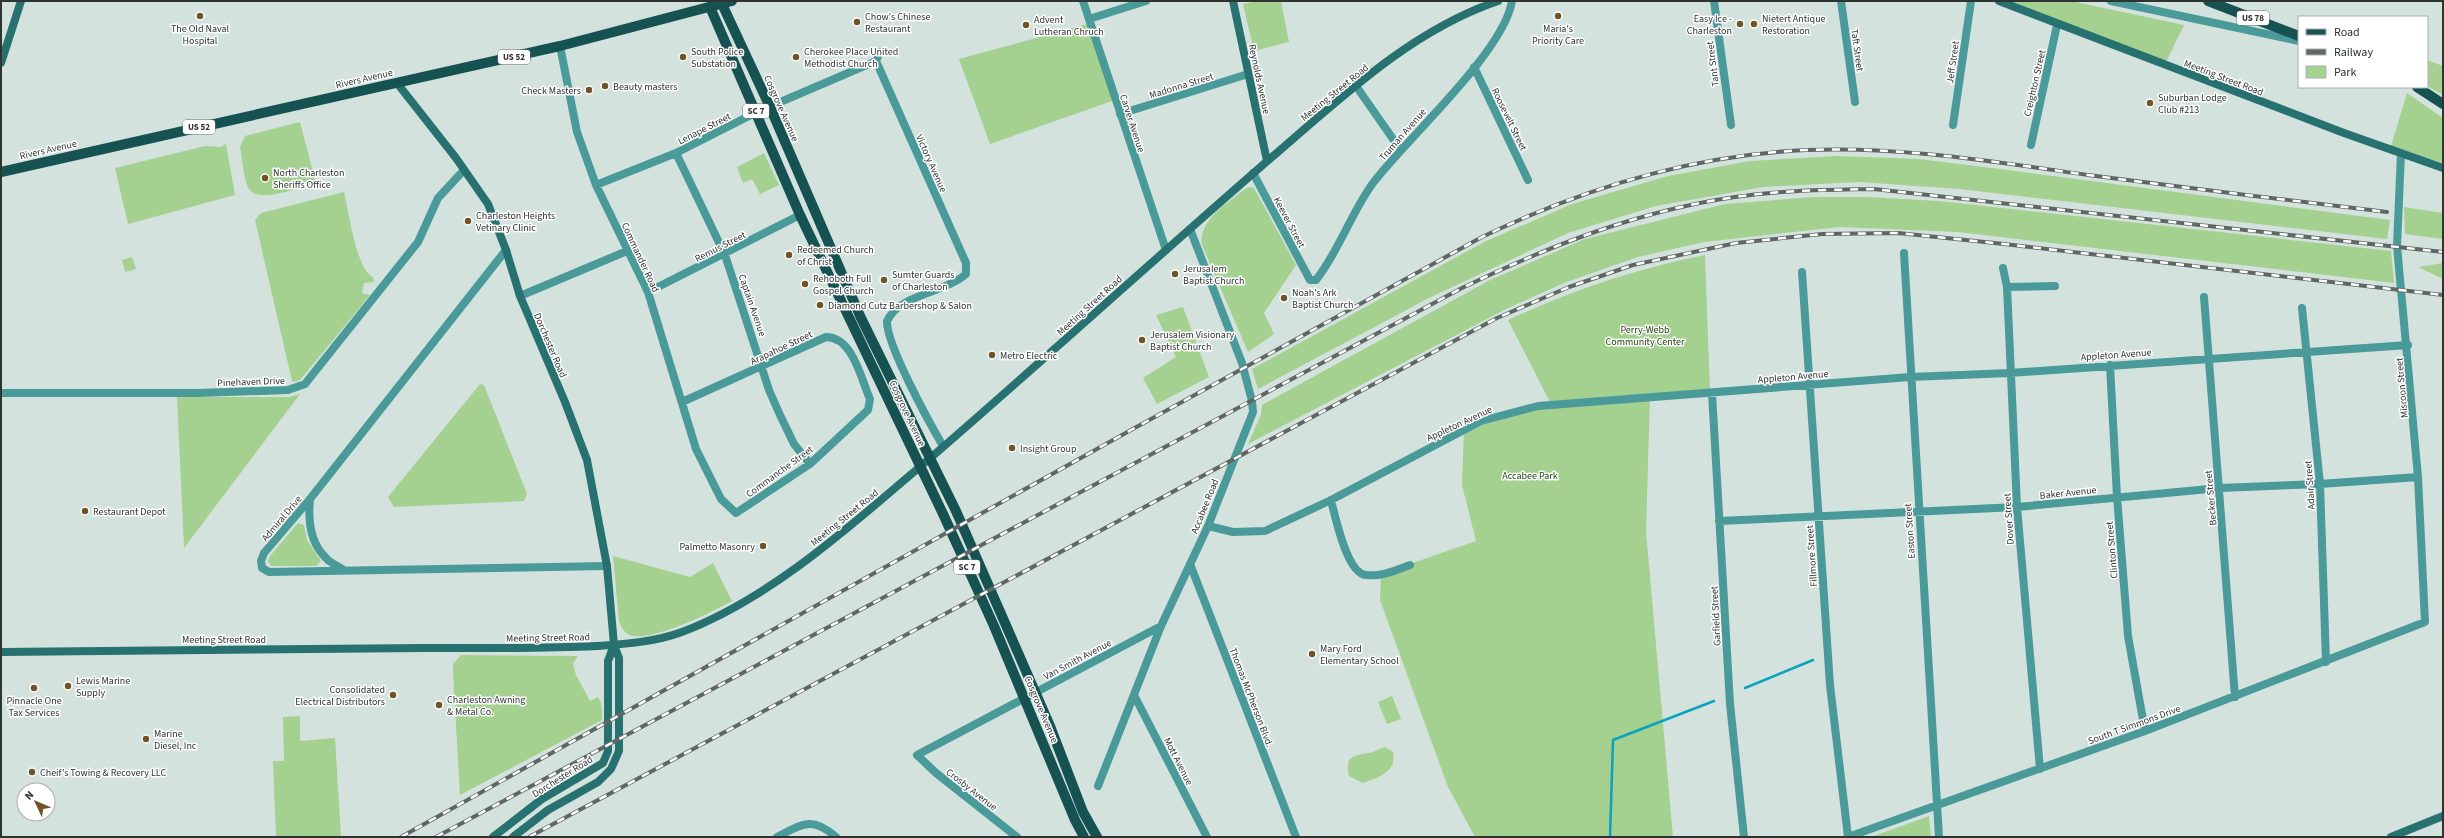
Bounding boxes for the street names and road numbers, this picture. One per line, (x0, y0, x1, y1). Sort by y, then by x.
road number: US 78 (2237, 11, 2269, 25)
street label: Taft Street (1847, 28, 1867, 73)
street label: Jeff Street (1943, 39, 1963, 84)
street label: Tant Street (1703, 40, 1723, 87)
street label: Reynolds Avenue (1245, 43, 1273, 116)
street label: Creighton Street (2020, 48, 2050, 118)
road number: US 52 (498, 50, 530, 64)
street label: Meeting Street Road (2182, 56, 2265, 100)
street label: Meeting Street Road (1298, 61, 1372, 125)
street label: Rivers Avenue (334, 66, 394, 92)
street label: Madonna Street (1148, 69, 1216, 102)
street label: Cosgrove Avenue (760, 73, 802, 144)
street label: Roosevelt Street (1488, 86, 1531, 154)
street label: Carver Avenue (1116, 92, 1148, 154)
road number: SC 7 (743, 104, 769, 118)
street label: Truman Avenue (1376, 105, 1430, 164)
street label: Lenape Street (676, 109, 734, 148)
road number: US 52 (183, 120, 215, 134)
street label: Victory Avenue (912, 132, 950, 195)
street label: Rivers Avenue (18, 137, 78, 163)
street label: Keever Street (1270, 195, 1309, 251)
street label: Commander Road (618, 220, 662, 295)
street label: Remus Street (693, 228, 749, 266)
street label: Captain Avenue (735, 272, 769, 338)
street label: Meeting Street Road (1054, 272, 1126, 339)
street label: Dorchester Road (530, 311, 570, 380)
street label: Arapahoe Street (748, 327, 815, 368)
street label: Appleton Avenue (2080, 346, 2152, 364)
street label: Misroon Street (2392, 356, 2412, 419)
street label: Appleton Avenue (1757, 367, 1829, 387)
street label: Pinehaven Drive (217, 374, 285, 390)
street label: Cosgrove Avenue (886, 378, 929, 449)
street label: Appleton Avenue (1424, 403, 1495, 445)
street label: Commanche Street (743, 442, 817, 501)
street label: Adair Street (2301, 459, 2319, 510)
street label: Becker Street (2202, 469, 2220, 526)
street label: Accabee Road (1188, 477, 1222, 536)
street label: Baker Avenue (2039, 483, 2097, 503)
street label: Meeting Street Road (808, 486, 882, 550)
street label: Dover Street (2000, 492, 2018, 545)
street label: Admiral Drive (258, 493, 305, 545)
street label: Easton Street (1901, 502, 1919, 559)
street label: Clinton Street (2102, 520, 2121, 579)
street label: Fillmore Street (1803, 524, 1821, 587)
road number: SC 7 (954, 560, 980, 574)
street label: Garfield Street (1707, 585, 1725, 646)
street label: Meeting Street Road (506, 630, 590, 646)
street label: Meeting Street Road (182, 633, 266, 647)
street label: Van Smith Avenue (1041, 636, 1114, 684)
street label: Thomas McPherson Blvd. (1226, 646, 1276, 749)
street label: Cosgrove Avenue (1021, 674, 1062, 745)
street label: South T Simmons Drive (2086, 702, 2183, 748)
street label: Mott Avenue (1160, 735, 1196, 788)
street label: Dorchester Road (530, 753, 596, 801)
street label: Crosby Avenue (943, 765, 1000, 814)

